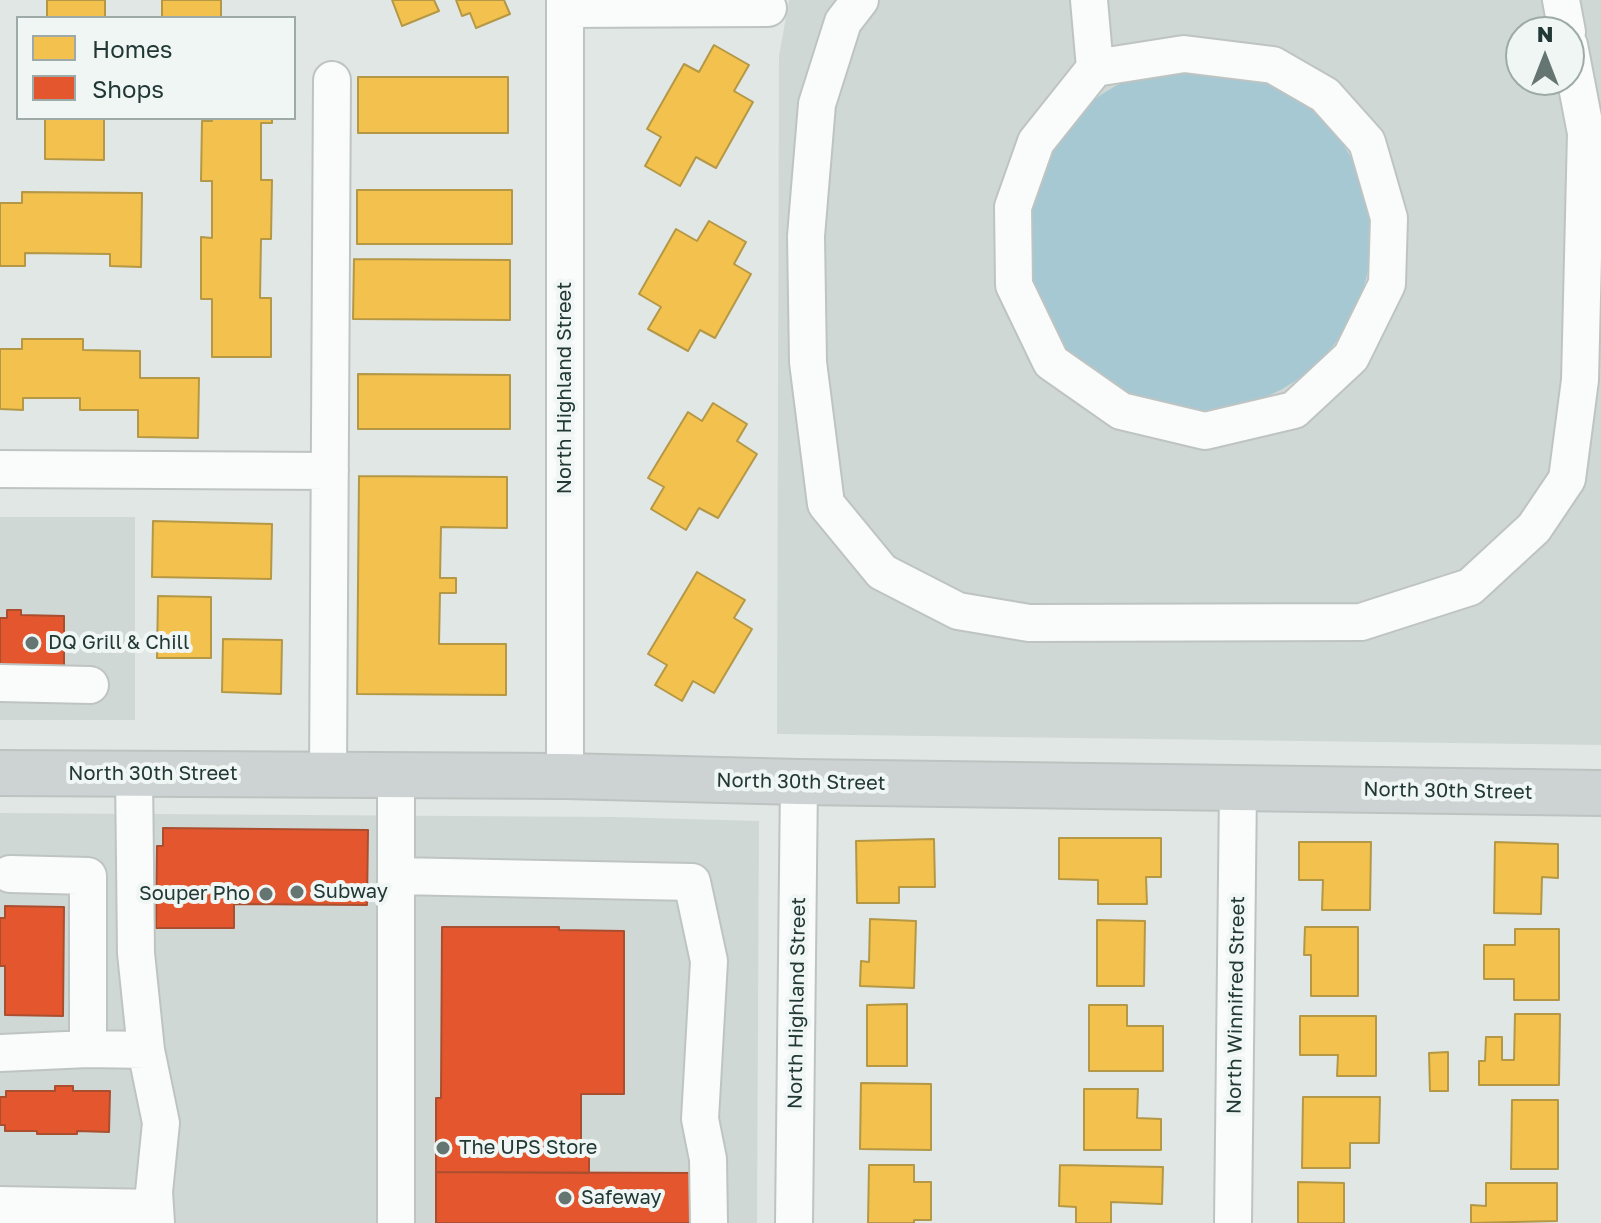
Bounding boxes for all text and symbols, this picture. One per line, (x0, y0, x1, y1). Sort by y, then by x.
legend (16, 16, 296, 120)
north arrow (1505, 16, 1585, 96)
text: N (1537, 20, 1553, 47)
text: Homes (92, 34, 173, 63)
text: Shops (92, 74, 164, 103)
street label: North Highland Street (553, 282, 577, 494)
place label: DQ Grill & Chill (48, 631, 189, 655)
marker: DQ Grill & Chill (23, 634, 41, 652)
street label: North 30th Street (68, 762, 238, 786)
street label: North 30th Street (716, 769, 886, 795)
street label: North 30th Street (1363, 778, 1533, 804)
place label: Subway (313, 880, 388, 904)
place label: Souper Pho (139, 882, 250, 906)
marker: Subway (288, 883, 306, 901)
marker: Souper Pho (257, 885, 275, 903)
street label: North Winnifred Street (1222, 896, 1250, 1114)
street label: North Highland Street (783, 897, 811, 1109)
place label: The UPS Store (459, 1136, 597, 1160)
marker: The UPS Store (434, 1139, 452, 1157)
place label: Safeway (581, 1186, 661, 1210)
marker: Safeway (556, 1189, 574, 1207)

